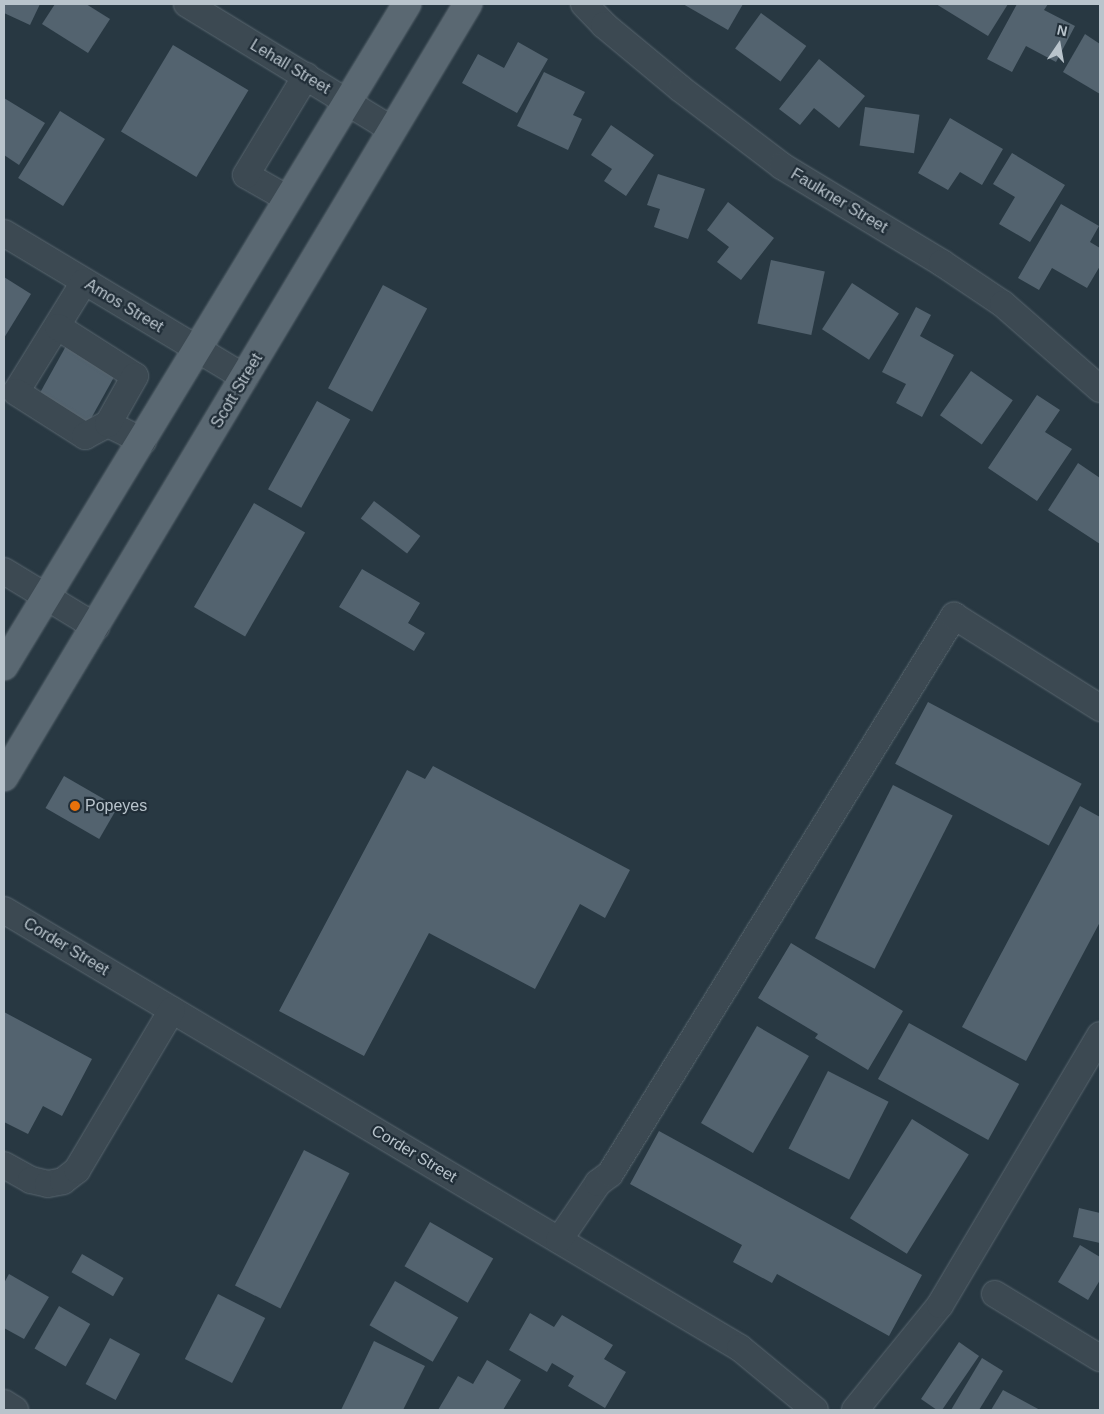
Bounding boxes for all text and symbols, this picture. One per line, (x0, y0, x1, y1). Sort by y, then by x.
north arrow (1034, 20, 1084, 70)
text: N (1056, 21, 1069, 39)
street label: Lehall Street (247, 36, 333, 98)
street label: Faulkner Street (787, 165, 891, 237)
street label: Amos Street (81, 275, 167, 337)
street label: Scott Street (207, 350, 267, 432)
place label: Popeyes (85, 796, 147, 816)
marker: Popeyes (69, 800, 81, 812)
street label: Corder Street (20, 914, 112, 980)
street label: Corder Street (368, 1121, 460, 1187)

